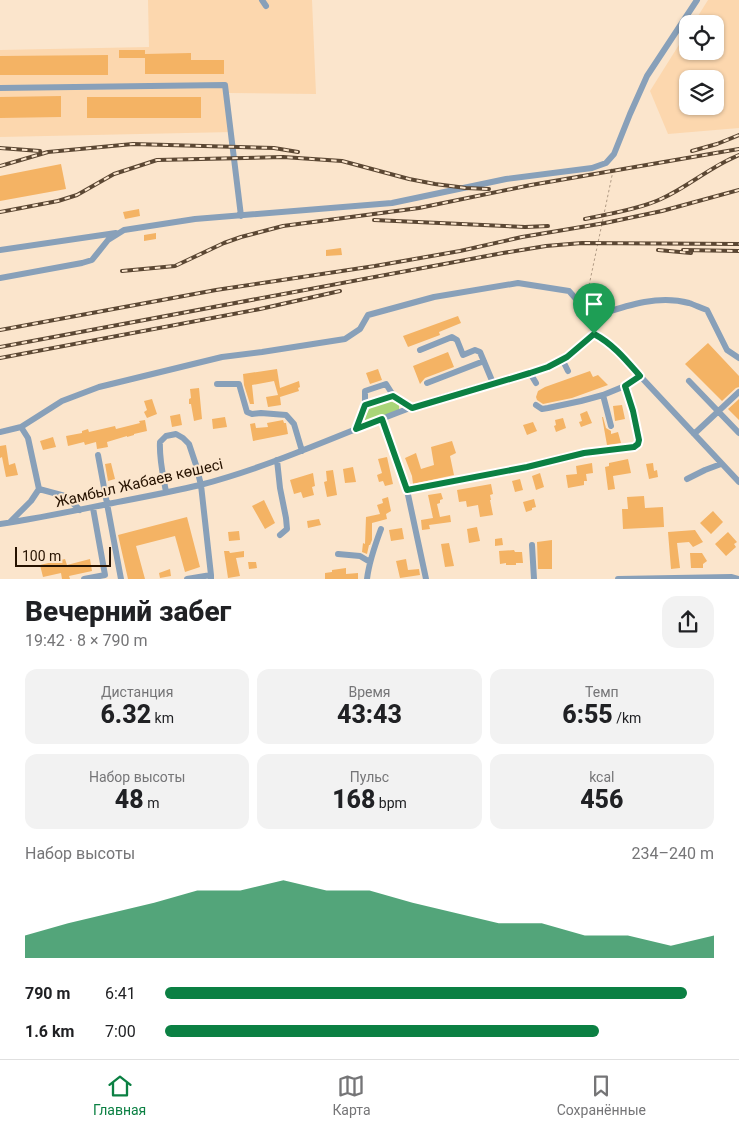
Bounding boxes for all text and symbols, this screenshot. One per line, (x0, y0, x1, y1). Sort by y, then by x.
map controls (679, 15, 724, 115)
button: locate (679, 15, 724, 60)
button: layers (679, 70, 724, 115)
pin (573, 283, 615, 334)
icon: arrive (580, 290, 608, 318)
street label: Жамбыл Жабаев көшесі (53, 455, 225, 511)
scale bar (15, 544, 111, 567)
text: 100 m (22, 548, 61, 564)
text: Вечерний забег (25, 595, 231, 628)
button: share (662, 596, 714, 648)
text: 19:42 · 8 × 790 m (25, 631, 147, 650)
text: Дистанция (101, 684, 173, 700)
text: Время (348, 684, 391, 700)
text: Темп (585, 684, 619, 700)
text: 6.32 (100, 700, 151, 729)
text: 43:43 (337, 700, 402, 729)
text: 6:55 (562, 700, 613, 729)
text: km (151, 710, 174, 726)
text: /km (613, 710, 641, 726)
text: Набор высоты (89, 769, 185, 785)
text: Пульс (350, 769, 389, 785)
text: kcal (589, 769, 614, 785)
text: 48 (115, 785, 144, 814)
text: 168 (332, 785, 375, 814)
text: 456 (580, 785, 623, 814)
text: m (144, 795, 159, 811)
text: bpm (375, 795, 407, 811)
text: Набор высоты (25, 844, 135, 863)
text: 234–240 m (632, 844, 714, 863)
text: 790 m (25, 984, 70, 1003)
text: 6:41 (105, 984, 136, 1003)
text: 1.6 km (25, 1022, 74, 1041)
text: 7:00 (105, 1022, 136, 1041)
tab: Главная (93, 1072, 146, 1118)
tab: Карта (332, 1072, 371, 1118)
tab: Сохранённые (557, 1072, 646, 1118)

